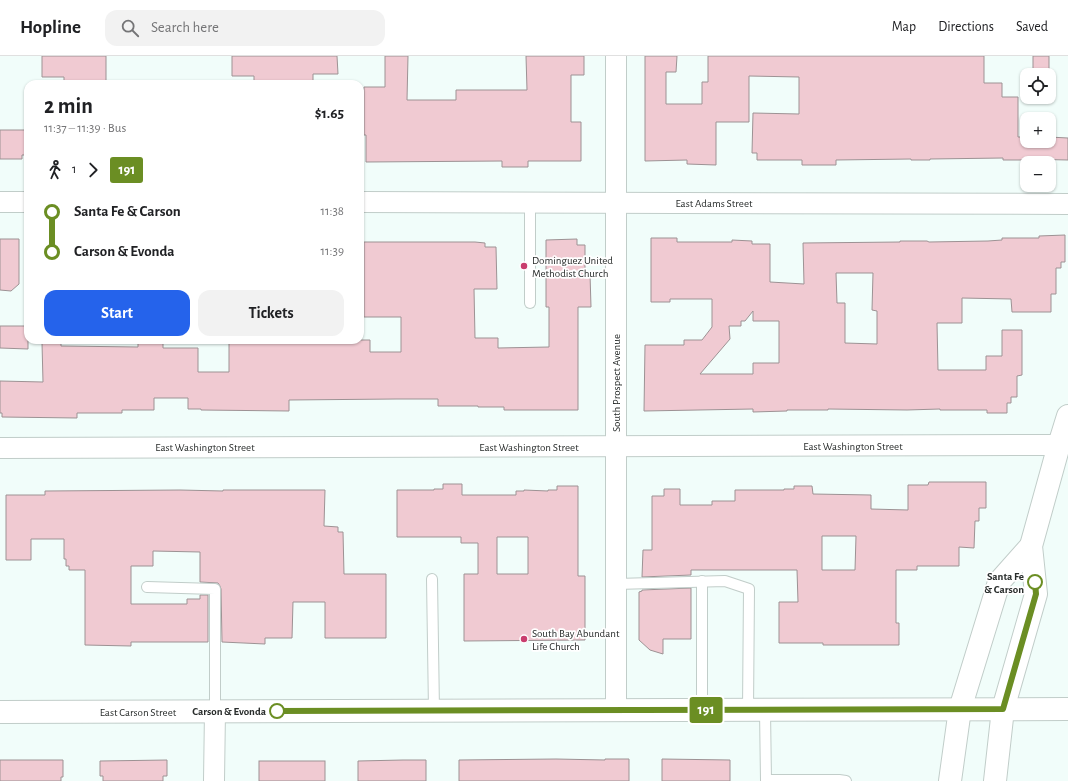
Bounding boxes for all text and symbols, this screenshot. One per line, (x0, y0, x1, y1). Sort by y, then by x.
search box (105, 10, 385, 46)
icon: search (119, 17, 141, 39)
text: Hopline (20, 18, 81, 37)
text: Search here (151, 20, 219, 35)
text: Map (892, 20, 916, 34)
text: Directions (938, 20, 994, 34)
text: Saved (1016, 20, 1048, 34)
map controls (1020, 68, 1056, 192)
button: locate (1020, 68, 1056, 104)
text: 2 min (44, 95, 93, 117)
text: $1.65 (315, 106, 344, 121)
button: + (1020, 112, 1056, 148)
text: 11:37 – 11:39 · Bus (44, 122, 126, 135)
button: − (1020, 156, 1056, 192)
icon: walk (44, 159, 66, 181)
icon: forward (82, 159, 104, 181)
text: 1 (72, 163, 76, 176)
text: 191 (118, 163, 135, 177)
street label: East Adams Street (676, 198, 753, 209)
text: Santa Fe & Carson (74, 204, 181, 219)
text: 11:38 (321, 205, 344, 218)
text: Carson & Evonda (74, 244, 175, 259)
text: 11:39 (321, 245, 344, 258)
place label: Dominguez United Methodist Church (532, 255, 613, 279)
marker: Dominguez United Methodist Church (519, 261, 529, 271)
button: Start (44, 290, 190, 336)
button: Tickets (198, 290, 344, 336)
street label: South Prospect Avenue (611, 334, 622, 432)
street label: East Washington Street (803, 441, 903, 452)
street label: East Washington Street (155, 442, 255, 453)
street label: East Washington Street (479, 442, 579, 453)
place label: Santa Fe & Carson (984, 571, 1024, 595)
marker: Santa Fe & Carson (1027, 574, 1043, 590)
place label: South Bay Abundant Life Church (532, 628, 620, 652)
marker: South Bay Abundant Life Church (519, 634, 529, 644)
line badge: 191 (683, 697, 729, 723)
marker: Carson & Evonda (269, 703, 285, 719)
text: 191 (698, 703, 714, 717)
place label: Carson & Evonda (192, 706, 267, 717)
street label: East Carson Street (100, 707, 177, 718)

